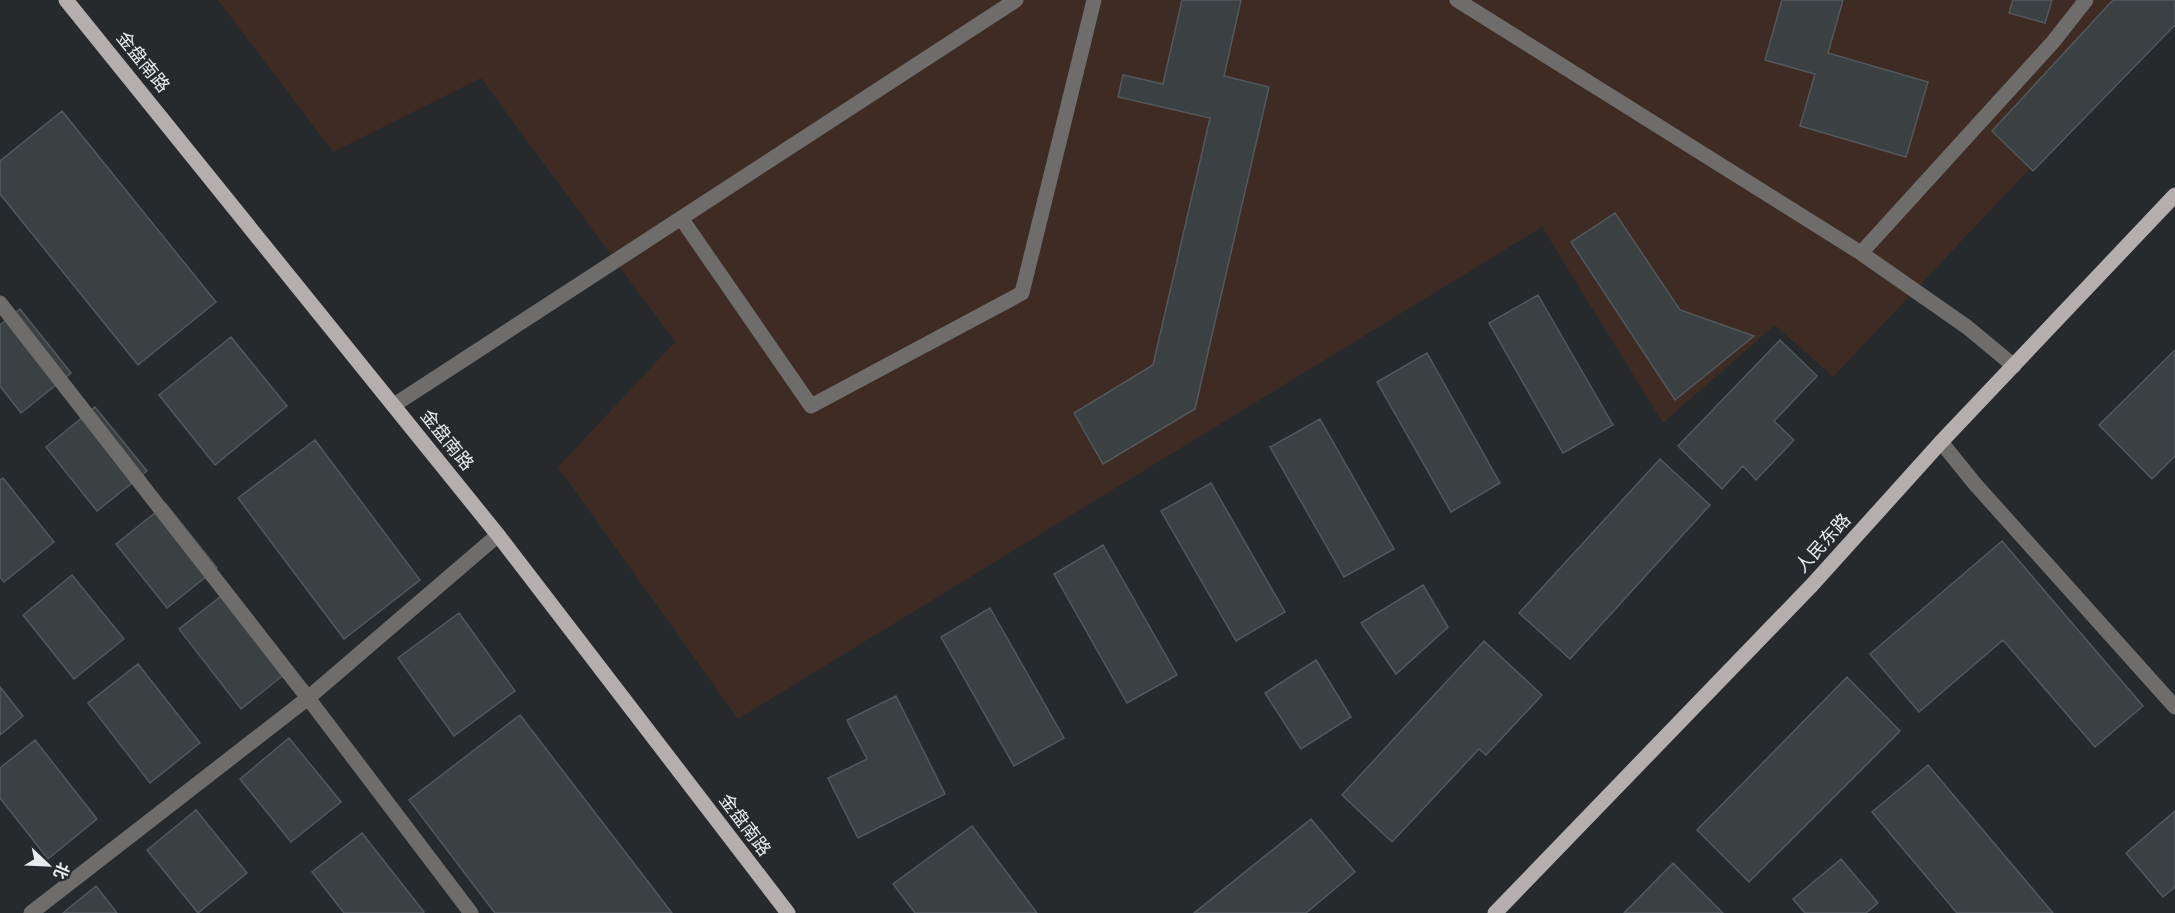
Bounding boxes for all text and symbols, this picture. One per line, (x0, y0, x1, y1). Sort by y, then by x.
street label: 金盘南路 (112, 26, 176, 97)
street label: 金盘南路 (416, 404, 480, 475)
street label: 人民东路 (1789, 508, 1855, 577)
street label: 金盘南路 (715, 788, 777, 860)
north arrow (18, 835, 78, 895)
text: 北 (49, 859, 75, 883)

